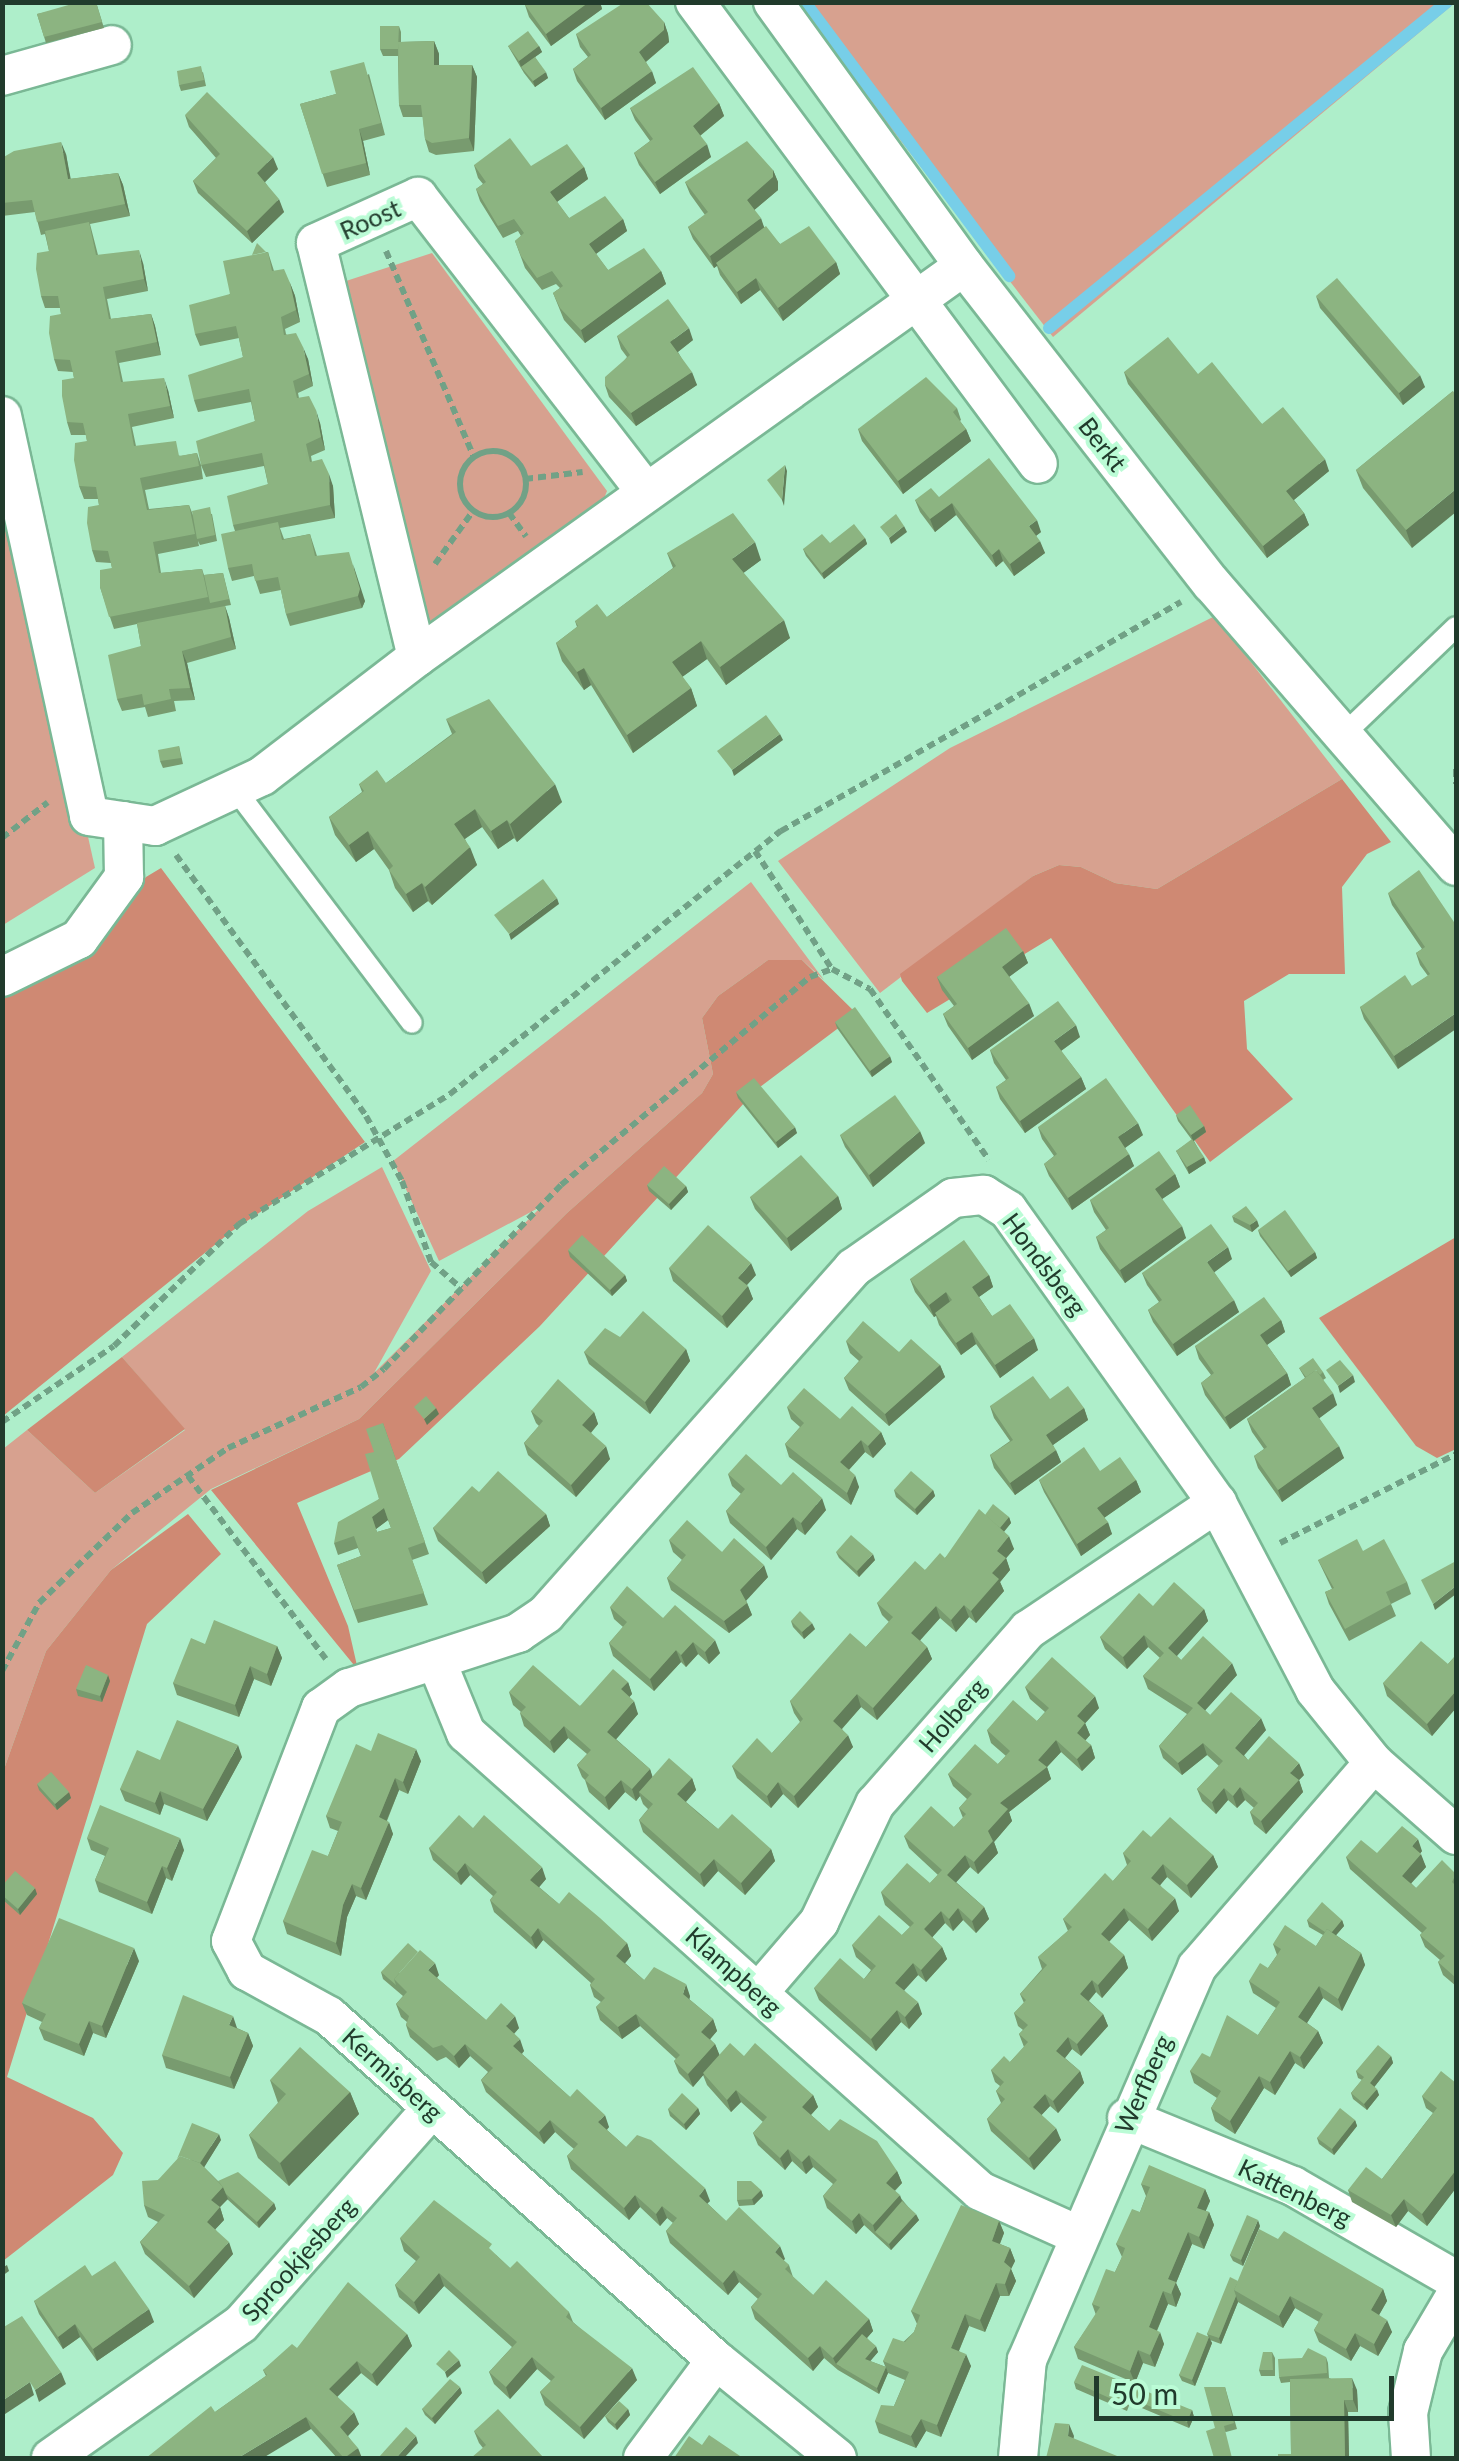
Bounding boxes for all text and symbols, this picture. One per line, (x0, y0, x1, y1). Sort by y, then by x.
street label: Roost (335, 192, 405, 246)
street label: Berkt (1073, 411, 1133, 477)
street label: Hondsberg (997, 1207, 1093, 1321)
street label: Holberg (912, 1672, 992, 1758)
street label: Klampberg (680, 1920, 788, 2022)
street label: Kermisberg (337, 2021, 449, 2127)
street label: Werfberg (1108, 2030, 1178, 2138)
street label: Kattenberg (1234, 2152, 1356, 2232)
street label: Sprookjesberg (235, 2191, 361, 2327)
scale bar (1099, 2356, 1399, 2418)
text: 50 m (1111, 2375, 1178, 2411)

